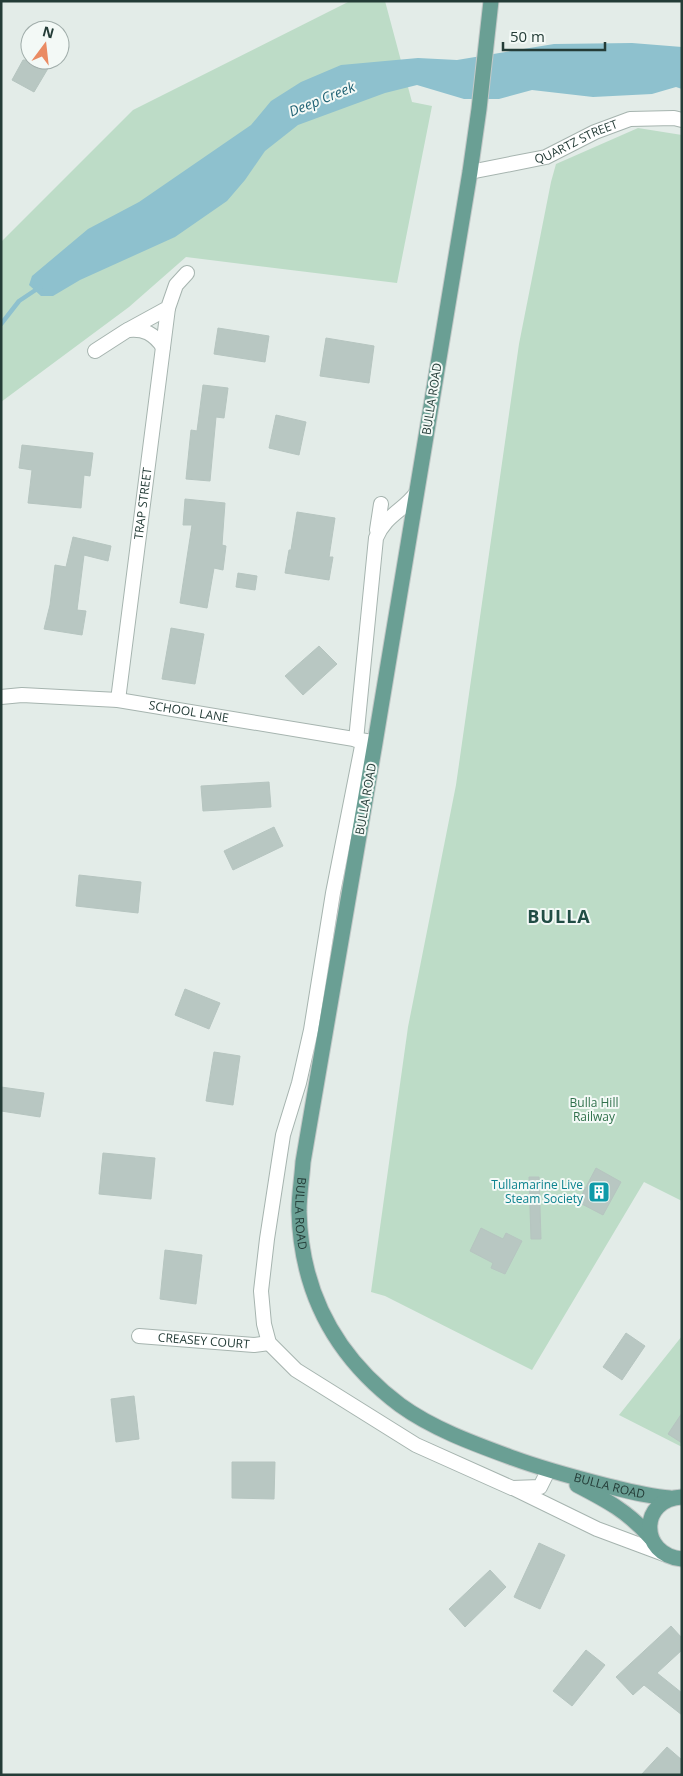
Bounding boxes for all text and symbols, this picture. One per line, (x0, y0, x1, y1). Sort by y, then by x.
north arrow (20, 20, 70, 70)
scale bar (503, 20, 606, 52)
text: N (41, 21, 56, 43)
text: 50 m (510, 26, 545, 46)
water label: Deep Creek (286, 76, 359, 120)
street label: QUARTZ STREET (533, 115, 620, 167)
street label: BULLA ROAD (417, 362, 446, 436)
street label: TRAP STREET (130, 466, 156, 541)
street label: SCHOOL LANE (148, 696, 230, 726)
street label: BULLA ROAD (351, 762, 380, 836)
district label: BULLA (527, 904, 591, 928)
park label: Bulla Hill Railway (570, 1094, 618, 1125)
street label: BULLA ROAD (291, 1176, 312, 1251)
place label: Tullamarine Live Steam Society (491, 1176, 584, 1207)
building icon: Tullamarine Live Steam Society (587, 1180, 611, 1204)
street label: CREASEY COURT (157, 1329, 251, 1353)
street label: BULLA ROAD (572, 1468, 647, 1503)

